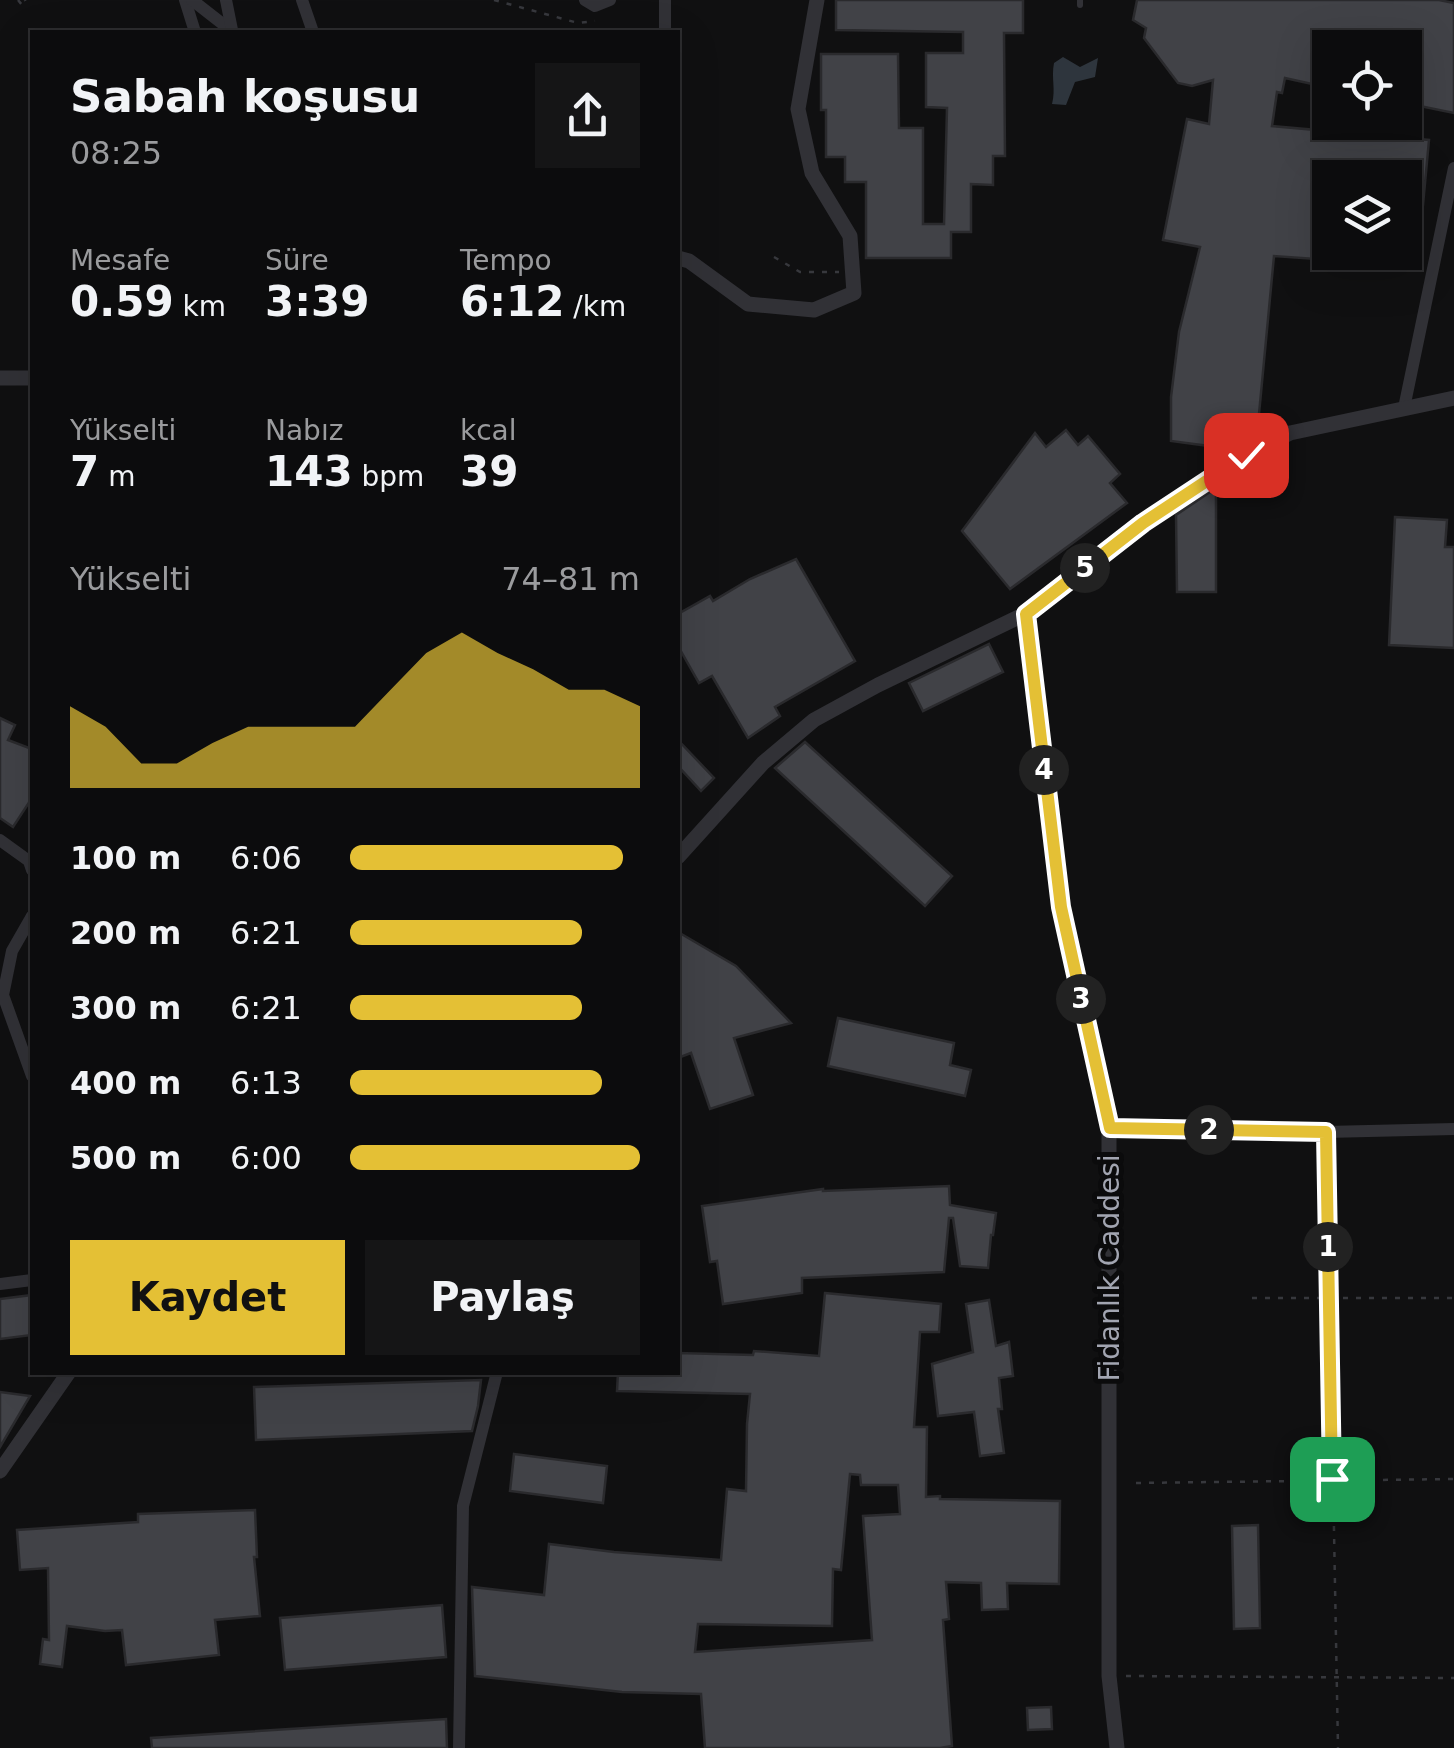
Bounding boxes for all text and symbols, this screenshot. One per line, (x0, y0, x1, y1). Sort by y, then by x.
map controls (1312, 30, 1422, 270)
button: locate (1312, 30, 1422, 140)
button: share (535, 63, 640, 168)
text: Sabah koşusu (70, 70, 420, 123)
text: 08:25 (70, 134, 162, 172)
button: layers (1312, 160, 1422, 270)
text: Mesafe (70, 244, 170, 277)
text: Süre (265, 244, 329, 277)
text: Tempo (460, 244, 552, 277)
text: 0.59 (70, 277, 174, 326)
text: 3:39 (265, 277, 369, 326)
text: 6:12 (460, 277, 564, 326)
text: km (174, 290, 226, 323)
text: /km (564, 290, 626, 323)
pin (1204, 413, 1289, 498)
text: Yükselti (70, 414, 176, 447)
text: Nabız (265, 414, 343, 447)
text: kcal (460, 414, 517, 447)
icon: check (1219, 428, 1274, 483)
text: 7 (70, 447, 99, 496)
text: 143 (265, 447, 353, 496)
text: 39 (460, 447, 518, 496)
text: m (99, 460, 135, 493)
text: bpm (353, 460, 424, 493)
pin: 5 (1060, 543, 1110, 593)
text: 5 (1075, 551, 1095, 584)
text: Yükselti (70, 560, 191, 598)
text: 74–81 m (501, 560, 640, 598)
pin: 4 (1019, 745, 1069, 795)
text: 4 (1034, 753, 1054, 786)
text: 100 m (70, 839, 181, 877)
text: 6:06 (230, 839, 302, 877)
text: 200 m (70, 914, 181, 952)
text: 6:21 (230, 914, 302, 952)
pin: 3 (1056, 974, 1106, 1024)
text: 3 (1071, 982, 1091, 1015)
text: 300 m (70, 989, 181, 1027)
text: 6:21 (230, 989, 302, 1027)
text: 400 m (70, 1064, 181, 1102)
text: 6:13 (230, 1064, 302, 1102)
pin: 2 (1184, 1105, 1234, 1155)
text: 2 (1199, 1113, 1219, 1146)
text: 500 m (70, 1139, 181, 1177)
text: 6:00 (230, 1139, 302, 1177)
street label: Fidanlık Caddesi (1093, 1154, 1126, 1382)
pin: 1 (1303, 1222, 1353, 1272)
text: 1 (1318, 1230, 1338, 1263)
button: Kaydet (70, 1240, 345, 1355)
button: Paylaş (365, 1240, 640, 1355)
pin (1290, 1437, 1375, 1522)
icon: arrive (1305, 1452, 1360, 1507)

